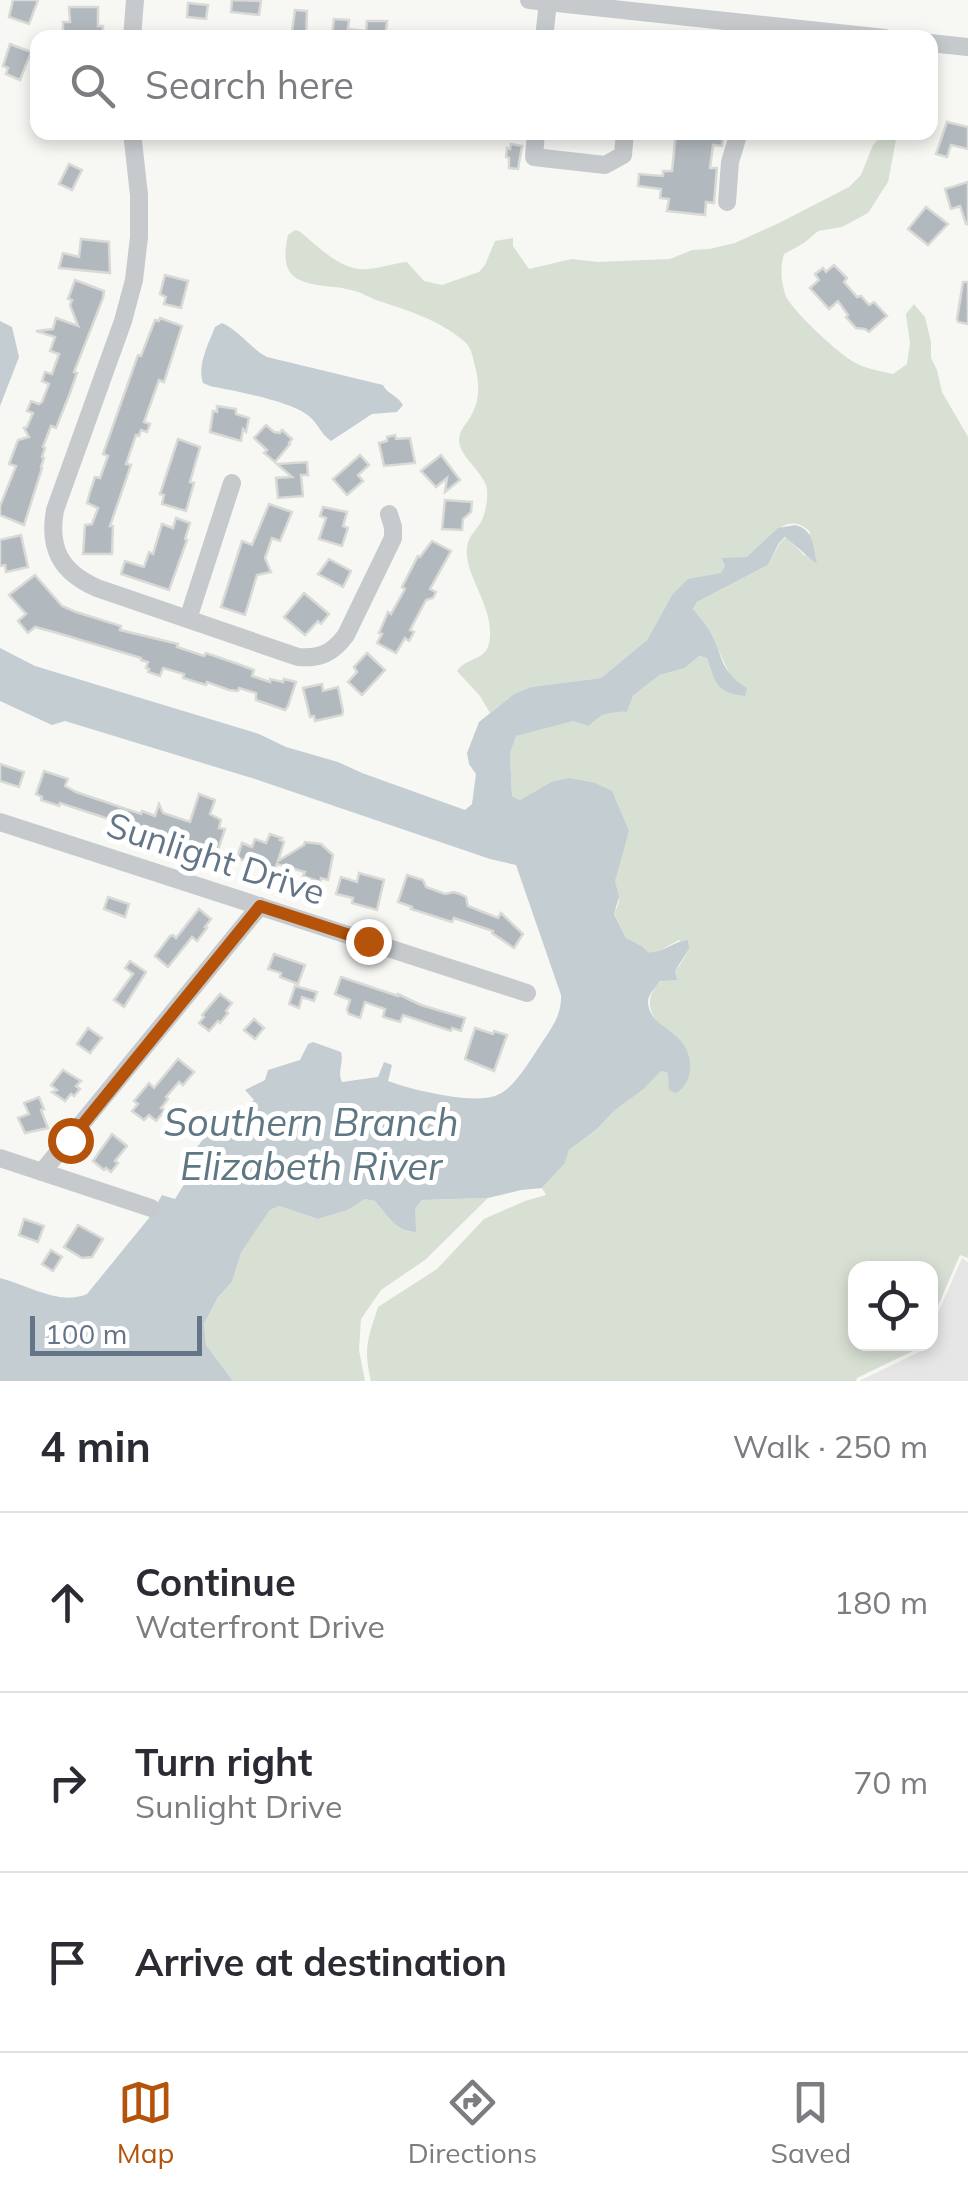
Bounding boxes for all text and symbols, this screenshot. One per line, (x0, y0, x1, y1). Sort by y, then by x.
search box (30, 30, 938, 140)
icon: search (65, 58, 120, 113)
text: Search here (145, 61, 354, 109)
street label: Sunlight Drive (101, 802, 331, 914)
route end (346, 919, 392, 965)
water label: Southern Branch Elizabeth River (163, 1098, 459, 1190)
route start (48, 1118, 94, 1164)
map controls (848, 1261, 938, 1351)
button: locate (848, 1261, 938, 1351)
scale bar (30, 1311, 202, 1356)
text: 100 m (45, 1316, 127, 1351)
text: 4 min (40, 1420, 151, 1473)
text: Walk · 250 m (733, 1426, 928, 1466)
text: Continue (135, 1558, 296, 1606)
icon: ahead (40, 1575, 95, 1630)
text: 180 m (834, 1582, 928, 1622)
text: Waterfront Drive (135, 1606, 385, 1646)
text: Turn right (135, 1738, 312, 1786)
icon: right (40, 1755, 95, 1810)
text: 70 m (853, 1762, 928, 1802)
text: Sunlight Drive (135, 1786, 342, 1826)
icon: arrive (40, 1935, 95, 1990)
text: Arrive at destination (135, 1938, 507, 1986)
tab: Map (117, 2075, 174, 2170)
tab: Directions (408, 2075, 537, 2170)
tab: Saved (770, 2075, 851, 2170)

